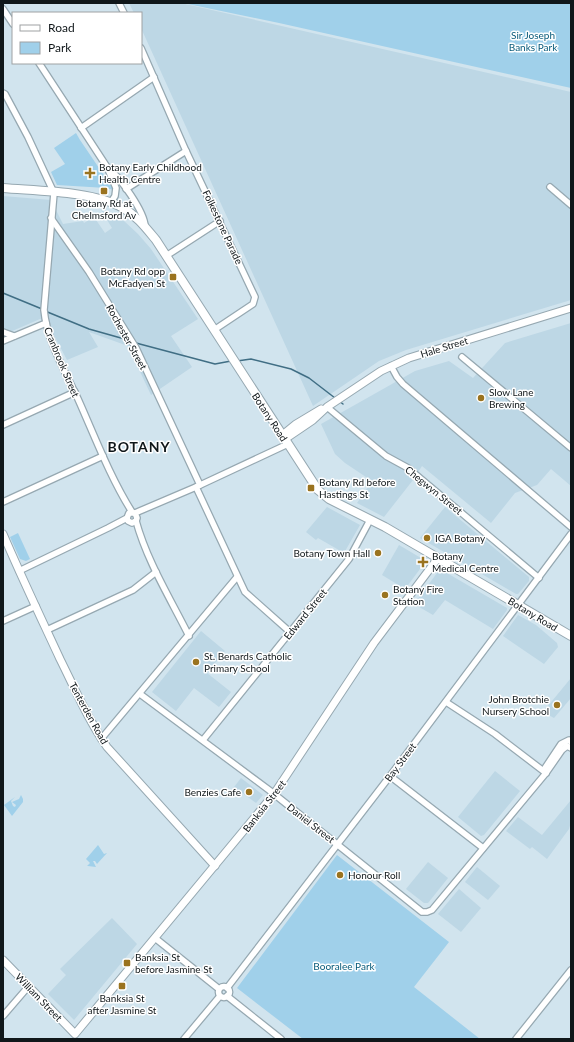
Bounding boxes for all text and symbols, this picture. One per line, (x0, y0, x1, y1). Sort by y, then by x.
legend (12, 12, 142, 64)
text: Road (48, 20, 75, 35)
park label: Sir Joseph Banks Park (509, 29, 558, 53)
text: Park (48, 40, 72, 55)
place label: Botany Early Childhood Health Centre (99, 161, 202, 185)
marker: Botany Early Childhood Health Centre (84, 167, 96, 179)
marker: Botany Rd at Chelmsford Av (99, 186, 109, 196)
street label: Folkestone Parade (201, 188, 245, 266)
place label: Botany Rd at Chelmsford Av (72, 197, 137, 221)
place label: Botany Rd opp McFadyen St (101, 265, 165, 289)
marker: Botany Rd opp McFadyen St (168, 272, 178, 282)
street label: Rochester Street (104, 302, 150, 372)
street label: Cranbrook Street (42, 325, 82, 399)
street label: Hale Street (419, 334, 470, 360)
place label: Slow Lane Brewing (489, 386, 533, 410)
street label: Botany Road (250, 390, 290, 444)
marker: Slow Lane Brewing (476, 393, 486, 403)
district label: BOTANY (107, 438, 171, 455)
street label: Chegwyn Street (403, 463, 465, 517)
place label: Botany Rd before Hastings St (319, 476, 395, 500)
marker: Botany Rd before Hastings St (306, 483, 316, 493)
place label: IGA Botany (435, 532, 486, 544)
marker: IGA Botany (422, 533, 432, 543)
place label: Botany Town Hall (293, 547, 370, 559)
marker: Botany Town Hall (373, 548, 383, 558)
place label: Botany Medical Centre (432, 550, 499, 574)
marker: Botany Medical Centre (417, 556, 429, 568)
place label: Botany Fire Station (393, 583, 443, 607)
street label: Edward Street (281, 586, 329, 642)
marker: Botany Fire Station (380, 590, 390, 600)
street label: Botany Road (506, 595, 560, 633)
place label: St. Benards Catholic Primary School (204, 650, 292, 674)
marker: St. Benards Catholic Primary School (191, 657, 201, 667)
street label: Tenterden Road (67, 680, 111, 746)
place label: John Brotchie Nursery School (482, 693, 549, 717)
marker: John Brotchie Nursery School (552, 700, 562, 710)
street label: Bay Street (382, 740, 419, 784)
street label: Banksia Street (240, 777, 288, 834)
place label: Benzies Cafe (184, 786, 241, 798)
marker: Benzies Cafe (244, 787, 254, 797)
street label: Daniel Street (285, 801, 337, 846)
place label: Honour Roll (348, 869, 400, 881)
marker: Honour Roll (335, 870, 345, 880)
place label: Banksia St before Jasmine St (135, 951, 212, 975)
marker: Banksia St before Jasmine St (122, 958, 132, 968)
park label: Booralee Park (313, 960, 376, 972)
street label: William Street (13, 971, 65, 1024)
marker: Banksia St after Jasmine St (117, 981, 127, 991)
place label: Banksia St after Jasmine St (88, 992, 157, 1016)

